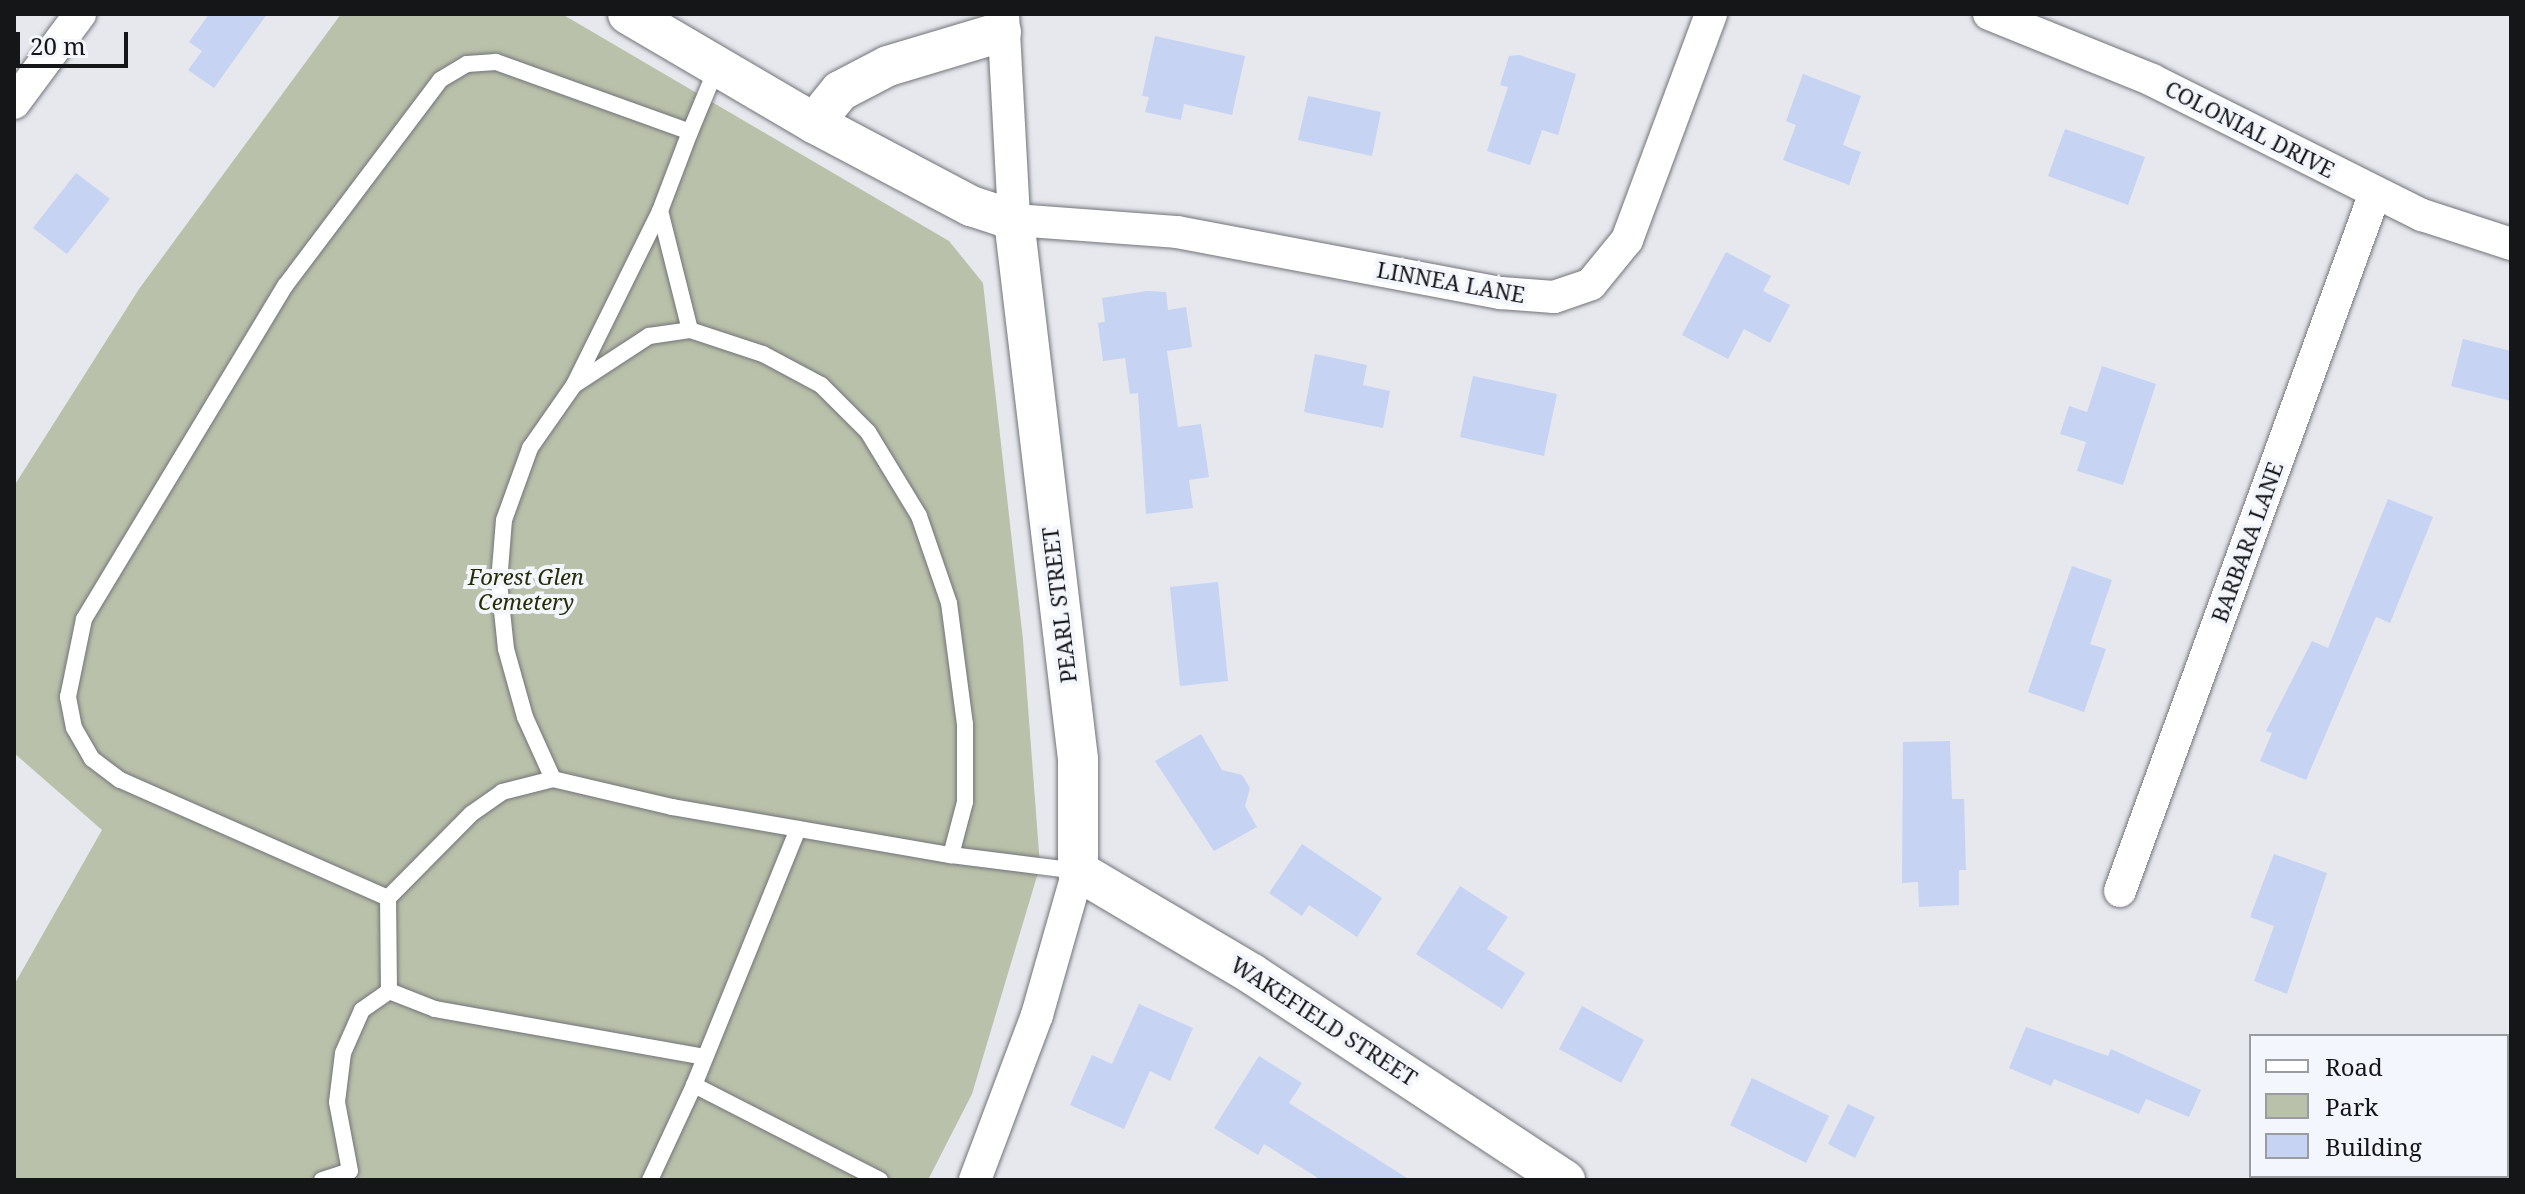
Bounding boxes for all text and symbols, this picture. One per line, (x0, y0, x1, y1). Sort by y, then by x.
scale bar (20, 16, 132, 66)
text: 20 m (30, 29, 86, 62)
street label: COLONIAL DRIVE (2161, 75, 2339, 183)
street label: LINNEA LANE (1375, 256, 1527, 308)
street label: BARBARA LANE (2206, 458, 2288, 626)
street label: PEARL STREET (1036, 526, 1082, 684)
park label: Forest Glen Cemetery (468, 563, 584, 614)
street label: WAKEFIELD STREET (1226, 951, 1422, 1091)
legend (2249, 1034, 2509, 1178)
text: Road (2325, 1050, 2383, 1083)
text: Park (2325, 1090, 2378, 1123)
text: Building (2325, 1130, 2422, 1163)

